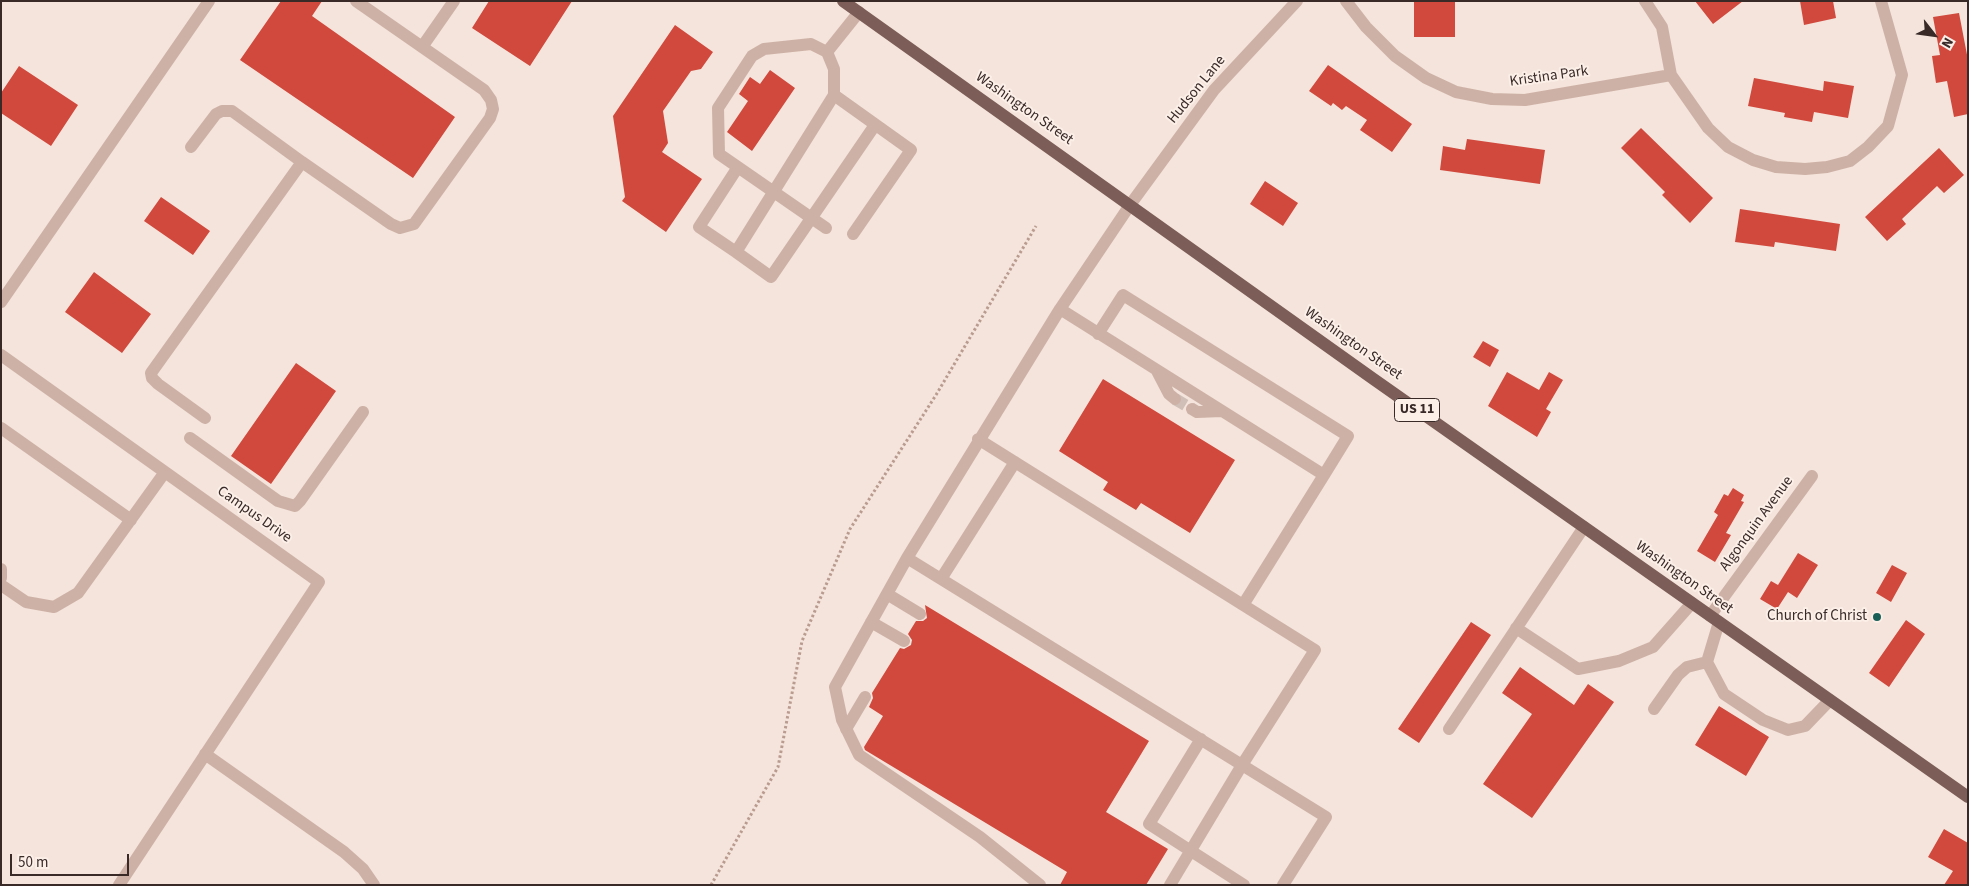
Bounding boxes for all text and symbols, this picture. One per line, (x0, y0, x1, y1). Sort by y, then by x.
north arrow (1909, 10, 1959, 60)
text: N (1936, 33, 1958, 52)
street label: Hudson Lane (1164, 52, 1230, 128)
street label: Kristina Park (1509, 63, 1589, 91)
street label: Washington Street (972, 69, 1076, 149)
street label: Washington Street (1301, 304, 1405, 384)
road number: US 11 (1394, 398, 1440, 422)
street label: Algonquin Avenue (1716, 473, 1798, 575)
street label: Campus Drive (213, 483, 295, 547)
street label: Washington Street (1632, 538, 1736, 618)
place label: Church of Christ (1767, 608, 1867, 626)
marker: Church of Christ (1871, 611, 1883, 623)
scale bar (12, 844, 131, 876)
text: 50 m (18, 852, 48, 873)

